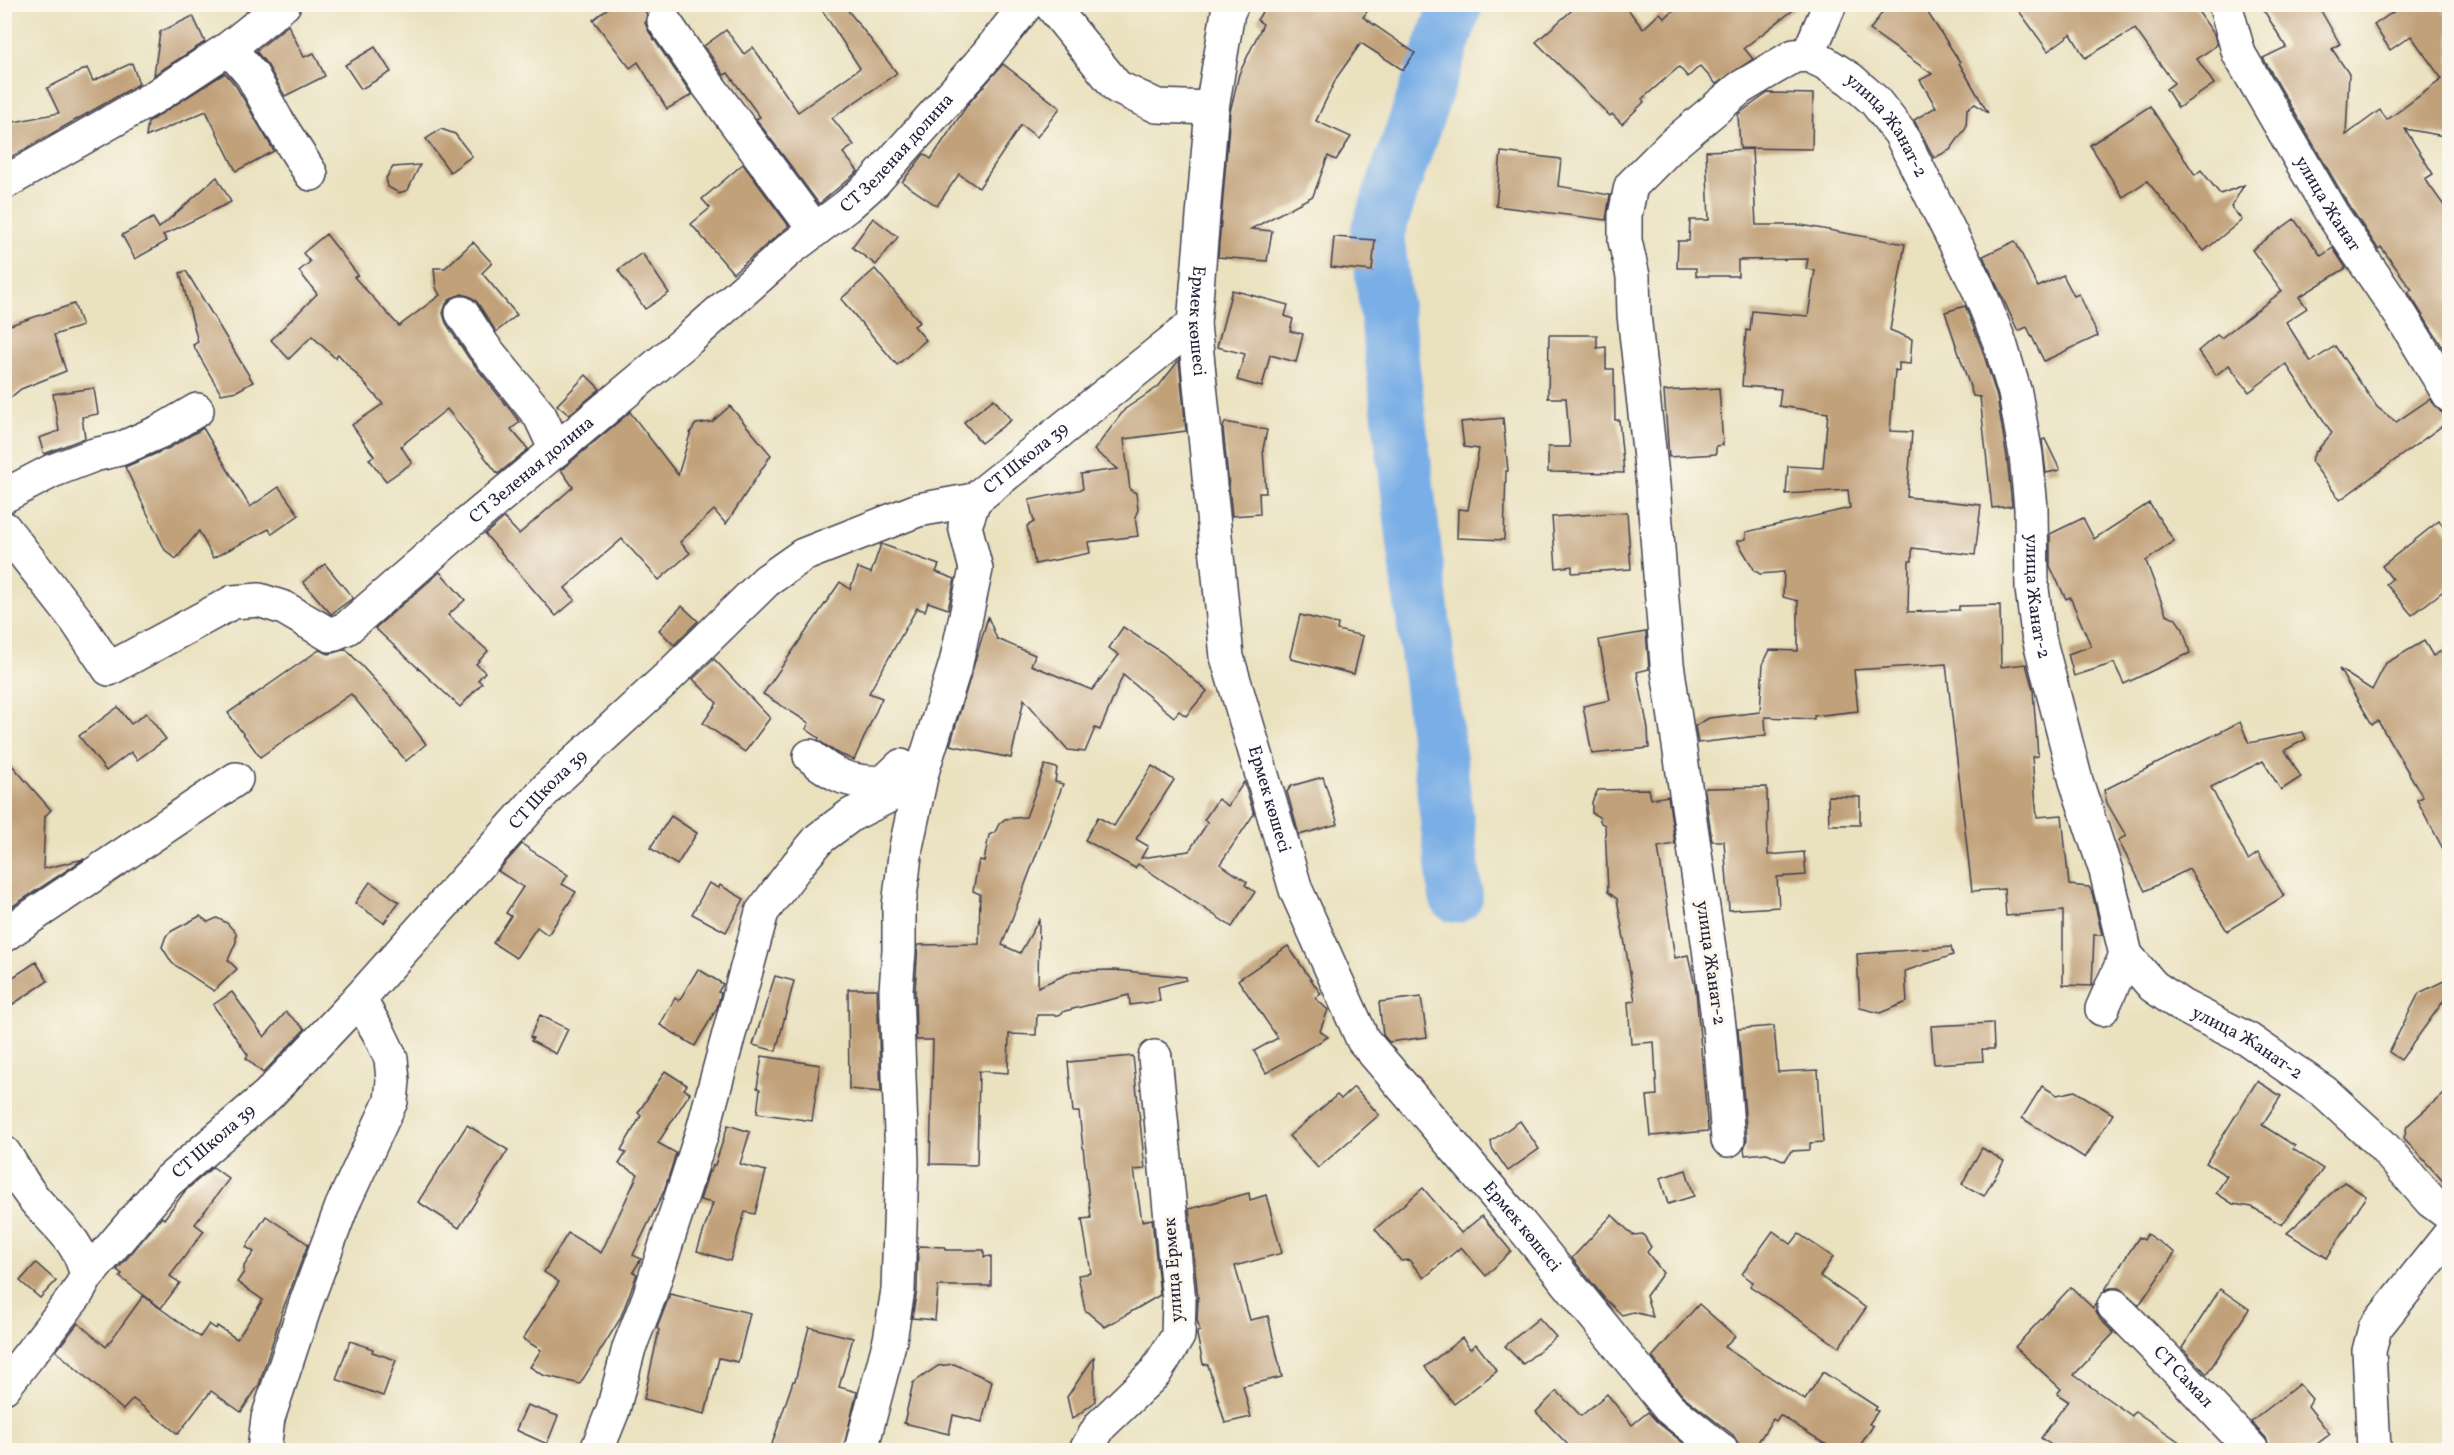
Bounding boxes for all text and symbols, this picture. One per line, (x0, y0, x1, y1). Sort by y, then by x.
street label: улица Жанат-2 (1839, 68, 1933, 182)
street label: СТ Зеленая долина (835, 88, 960, 219)
street label: улица Жанат (2288, 151, 2367, 257)
street label: Ермек көшесі (1181, 265, 1212, 377)
street label: СТ Зеленая долина (464, 410, 600, 530)
street label: СТ Школа 39 (978, 416, 1074, 500)
street label: улица Жанат-2 (2019, 534, 2056, 661)
street label: Ермек көшесі (1241, 743, 1297, 856)
street label: СТ Школа 39 (503, 744, 593, 835)
street label: улица Жанат-2 (1689, 899, 1731, 1027)
street label: улица Жанат-2 (2187, 1000, 2308, 1086)
street label: СТ Школа 39 (167, 1099, 261, 1185)
street label: Ермек көшесі (1477, 1176, 1567, 1277)
street label: улица Ермек (1158, 1216, 1190, 1323)
street label: СТ Самал (2147, 1340, 2219, 1414)

